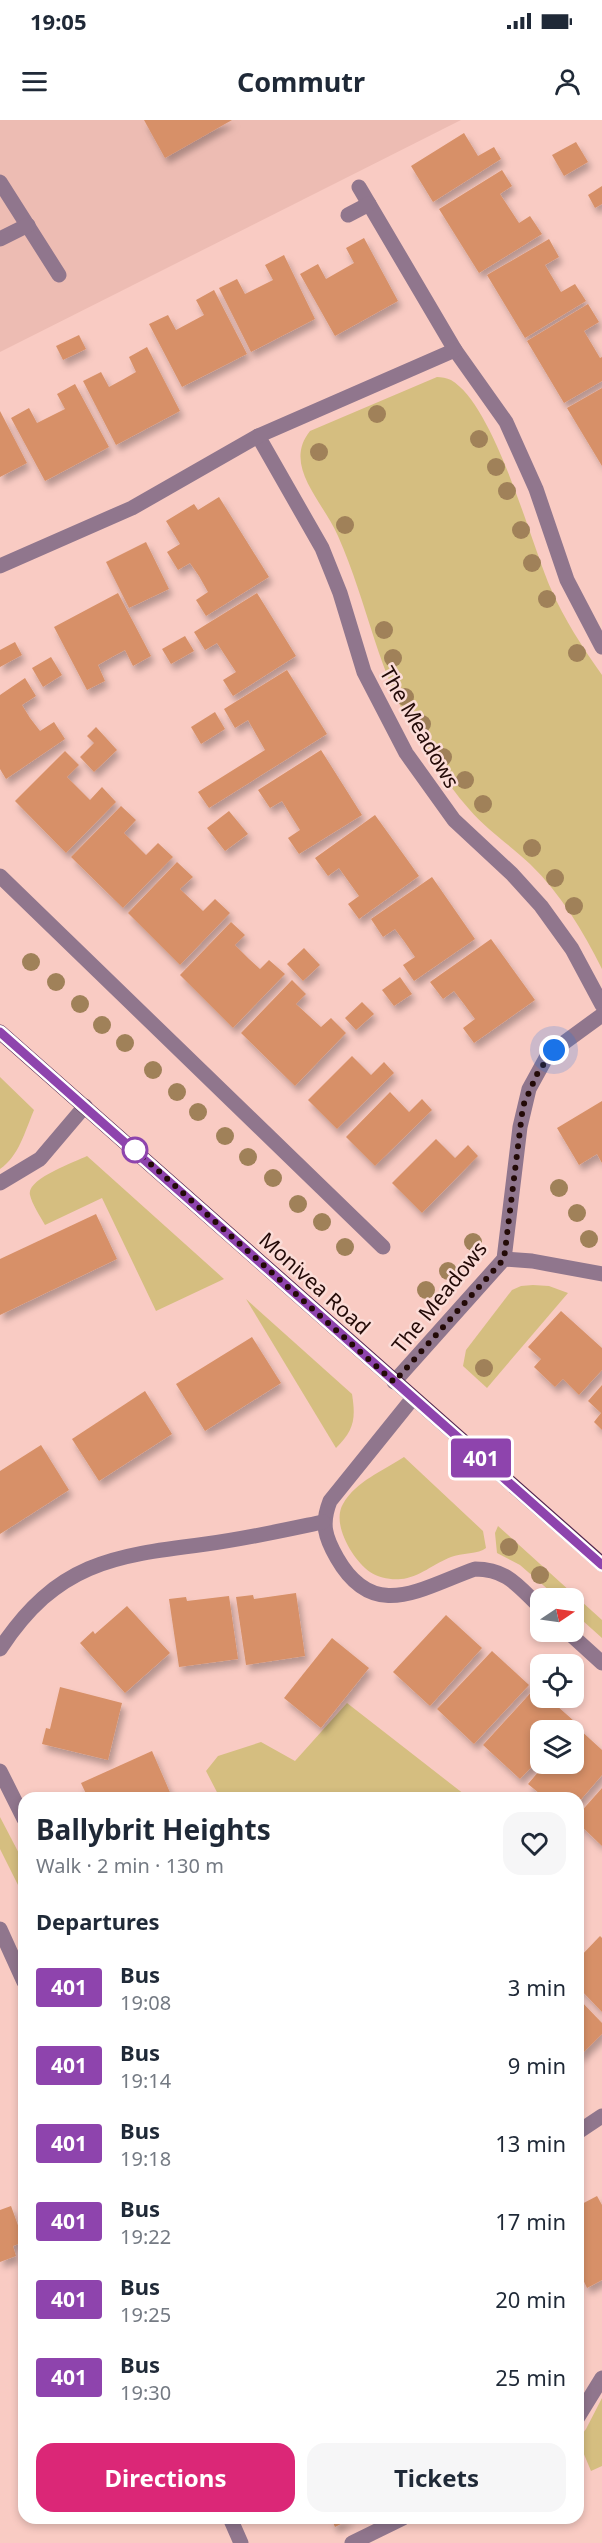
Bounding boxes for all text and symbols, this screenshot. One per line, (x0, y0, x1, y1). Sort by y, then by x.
text: 19:05 (30, 6, 87, 36)
text: Commutr (237, 63, 365, 100)
icon: menu (18, 65, 51, 98)
icon: person (551, 65, 584, 98)
street label: The Meadows (374, 661, 466, 793)
your location (539, 1035, 569, 1065)
unlabelled marker (122, 1137, 148, 1163)
street label: Monivea Road (253, 1226, 377, 1340)
street label: The Meadows (385, 1235, 493, 1359)
line badge: 401 (446, 1438, 516, 1478)
text: 401 (463, 1444, 499, 1472)
north arrow (530, 1588, 584, 1642)
map controls (530, 1588, 584, 1774)
button: locate (530, 1654, 584, 1708)
button: layers (530, 1720, 584, 1774)
text: Ballybrit Heights (36, 1810, 271, 1848)
button: heart (503, 1812, 566, 1875)
text: Walk · 2 min · 130 m (36, 1852, 224, 1879)
text: Departures (36, 1906, 160, 1936)
text: Bus (120, 1959, 160, 1989)
text: 3 min (508, 1972, 566, 2002)
text: 401 (51, 1973, 87, 2001)
text: 19:08 (120, 1989, 171, 2016)
text: Bus (120, 2037, 160, 2067)
text: 9 min (508, 2050, 566, 2080)
text: 401 (51, 2051, 87, 2079)
text: 19:14 (120, 2067, 171, 2094)
text: Bus (120, 2115, 160, 2145)
text: 13 min (495, 2128, 566, 2158)
text: 401 (51, 2129, 87, 2157)
text: 19:18 (120, 2145, 171, 2172)
text: Bus (120, 2193, 160, 2223)
text: 17 min (495, 2206, 566, 2236)
text: 401 (51, 2207, 87, 2235)
text: 19:22 (120, 2223, 171, 2250)
text: Bus (120, 2271, 160, 2301)
text: 20 min (495, 2284, 566, 2314)
text: 401 (51, 2285, 87, 2313)
text: 19:25 (120, 2301, 171, 2328)
text: Bus (120, 2349, 160, 2379)
text: 25 min (495, 2362, 566, 2392)
text: 401 (51, 2363, 87, 2391)
text: 19:30 (120, 2379, 171, 2406)
button: Directions (36, 2443, 295, 2512)
button: Tickets (307, 2443, 566, 2512)

